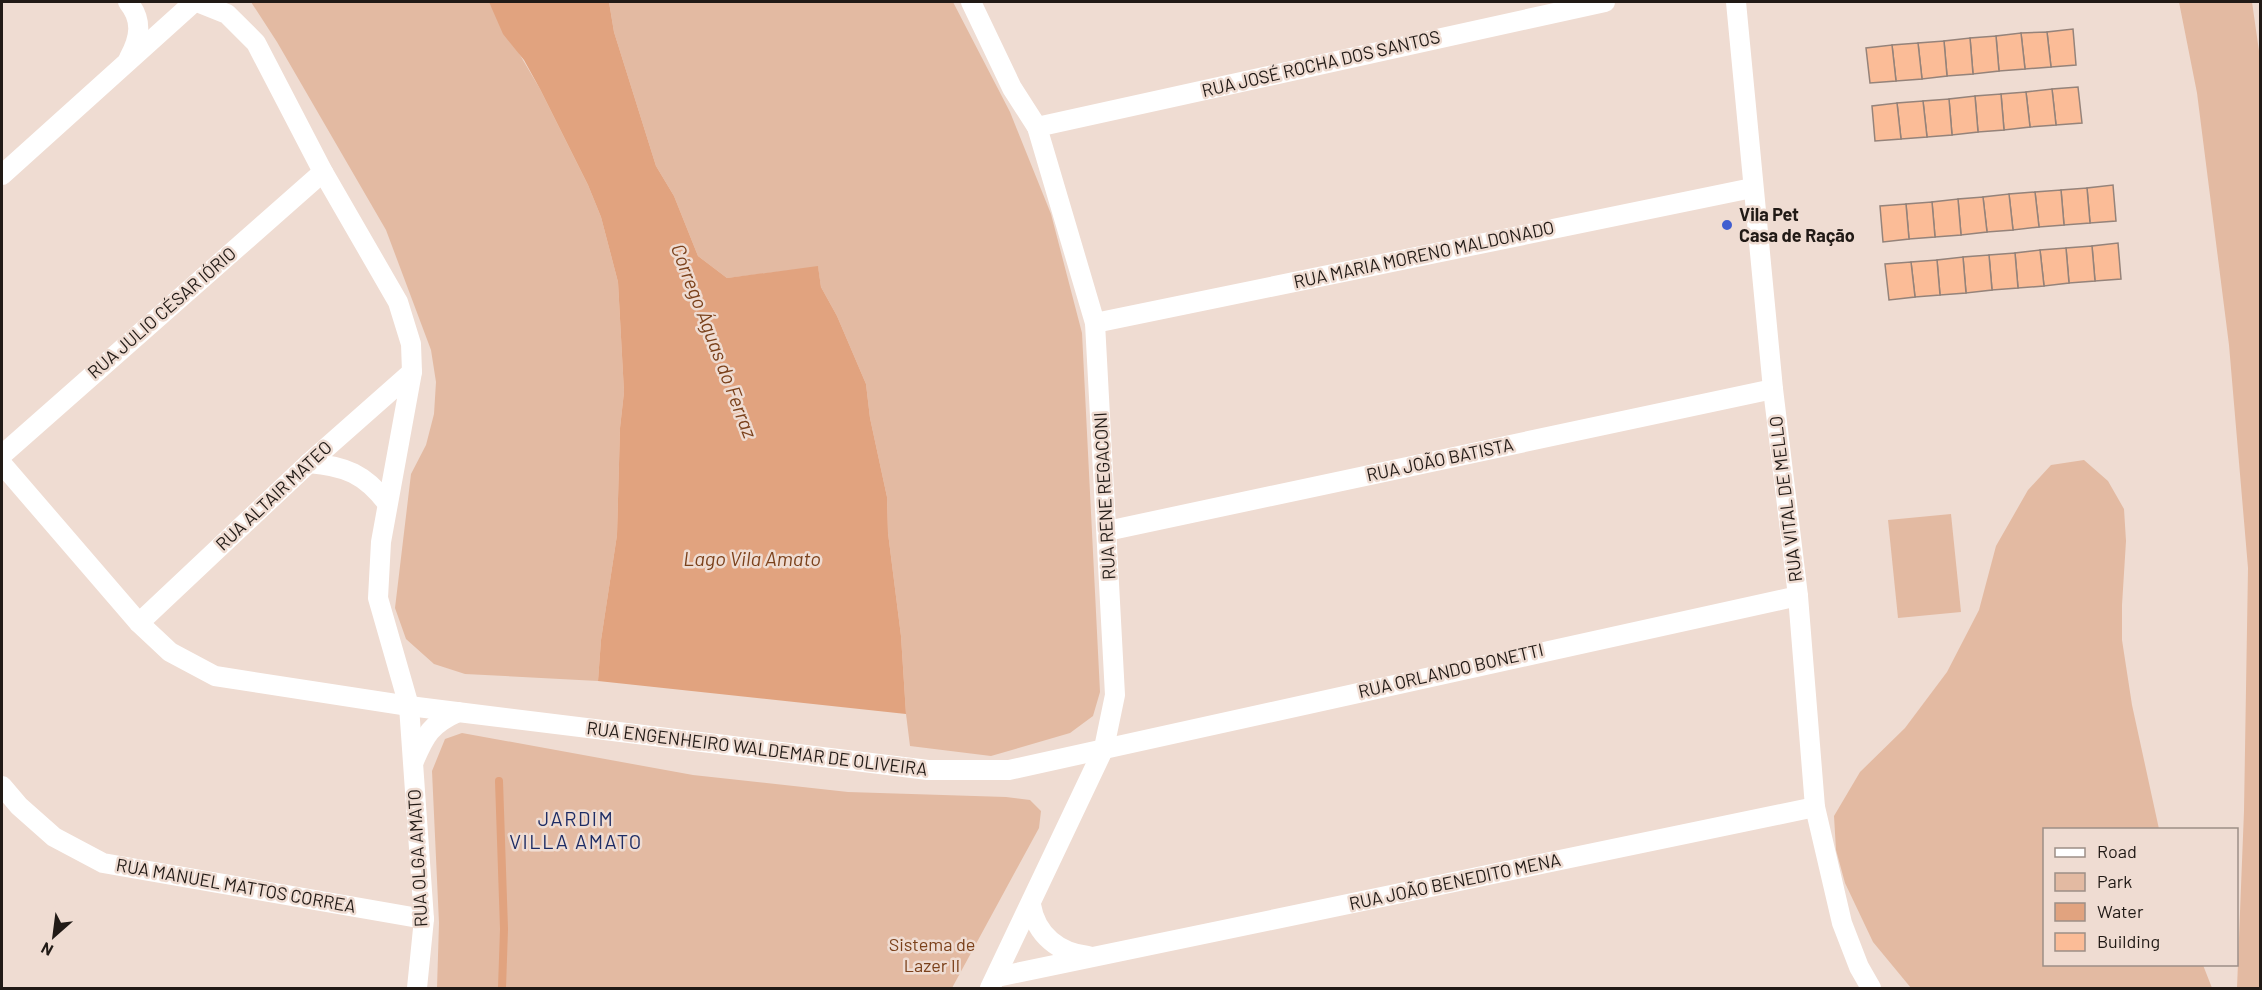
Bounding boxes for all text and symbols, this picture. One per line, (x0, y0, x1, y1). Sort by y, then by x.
street label: RUA JOSÉ ROCHA DOS SANTOS (1199, 25, 1442, 101)
place label: Vila Pet Casa de Ração (1739, 203, 1855, 246)
street label: RUA MARIA MORENO MALDONADO (1292, 216, 1556, 292)
marker: Vila Pet Casa de Ração (1720, 218, 1734, 232)
water label: Córrego Águas do Ferraz (667, 240, 763, 441)
street label: RUA JULIO CÉSAR IÓRIO (83, 242, 240, 383)
street label: RUA RENE REGACONI (1089, 412, 1119, 580)
street label: RUA VITAL DE MELLO (1764, 415, 1806, 583)
street label: RUA JOÃO BATISTA (1364, 433, 1515, 485)
street label: RUA ALTAIR MATEO (211, 436, 336, 555)
water label: Lago Vila Amato (683, 546, 821, 570)
street label: RUA ORLANDO BONETTI (1356, 638, 1546, 702)
street label: RUA ENGENHEIRO WALDEMAR DE OLIVEIRA (585, 716, 929, 780)
street label: RUA OLGA AMATO (402, 789, 432, 928)
district label: JARDIM VILLA AMATO (509, 806, 643, 853)
legend (2043, 828, 2238, 966)
text: Road (2097, 840, 2137, 862)
street label: RUA JOÃO BENEDITO MENA (1347, 848, 1563, 914)
street label: RUA MANUEL MATTOS CORREA (115, 853, 358, 917)
text: Park (2097, 870, 2132, 892)
text: Water (2097, 900, 2144, 922)
north arrow (24, 906, 84, 966)
text: Building (2097, 930, 2160, 952)
park label: Sistema de Lazer II (889, 933, 975, 976)
text: N (38, 939, 56, 961)

